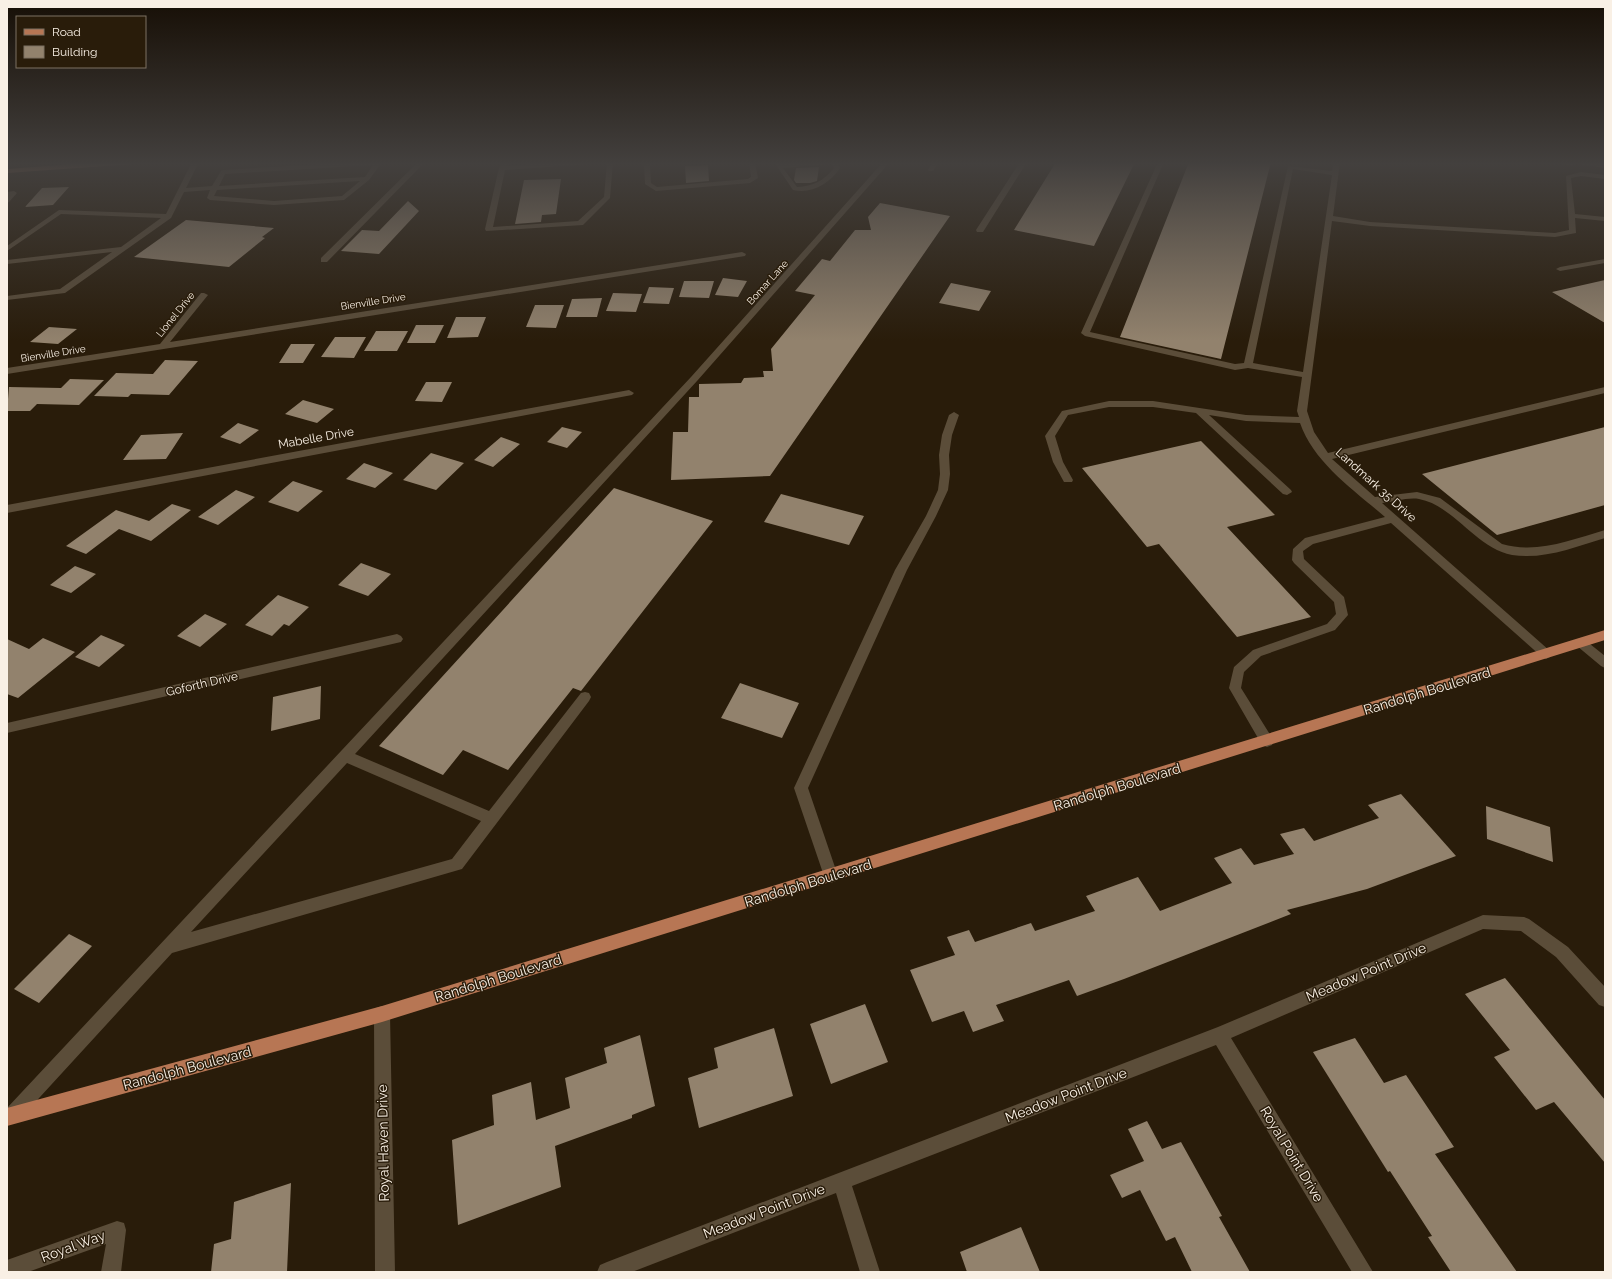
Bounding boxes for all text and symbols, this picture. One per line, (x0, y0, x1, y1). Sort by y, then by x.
legend (16, 16, 146, 68)
text: Road (52, 25, 81, 39)
text: Building (52, 45, 98, 59)
street label: Bomar Lane (745, 258, 790, 307)
street label: Lionel Drive (154, 290, 197, 339)
street label: Bienville Drive (340, 291, 406, 312)
street label: Bienville Drive (20, 343, 86, 364)
street label: Mabelle Drive (277, 424, 355, 452)
street label: Landmark 35 Drive (1333, 445, 1419, 525)
street label: Randolph Boulevard (1361, 664, 1493, 718)
street label: Goforth Drive (165, 669, 239, 699)
street label: Randolph Boulevard (1051, 760, 1183, 814)
street label: Randolph Boulevard (742, 856, 874, 910)
street label: Meadow Point Drive (1303, 939, 1429, 1005)
street label: Randolph Boulevard (432, 951, 564, 1005)
street label: Randolph Boulevard (121, 1043, 253, 1093)
street label: Meadow Point Drive (1003, 1064, 1129, 1126)
street label: Royal Haven Drive (374, 1084, 392, 1202)
street label: Royal Point Drive (1257, 1103, 1327, 1205)
street label: Meadow Point Drive (701, 1180, 827, 1242)
street label: Royal Way (39, 1227, 108, 1265)

